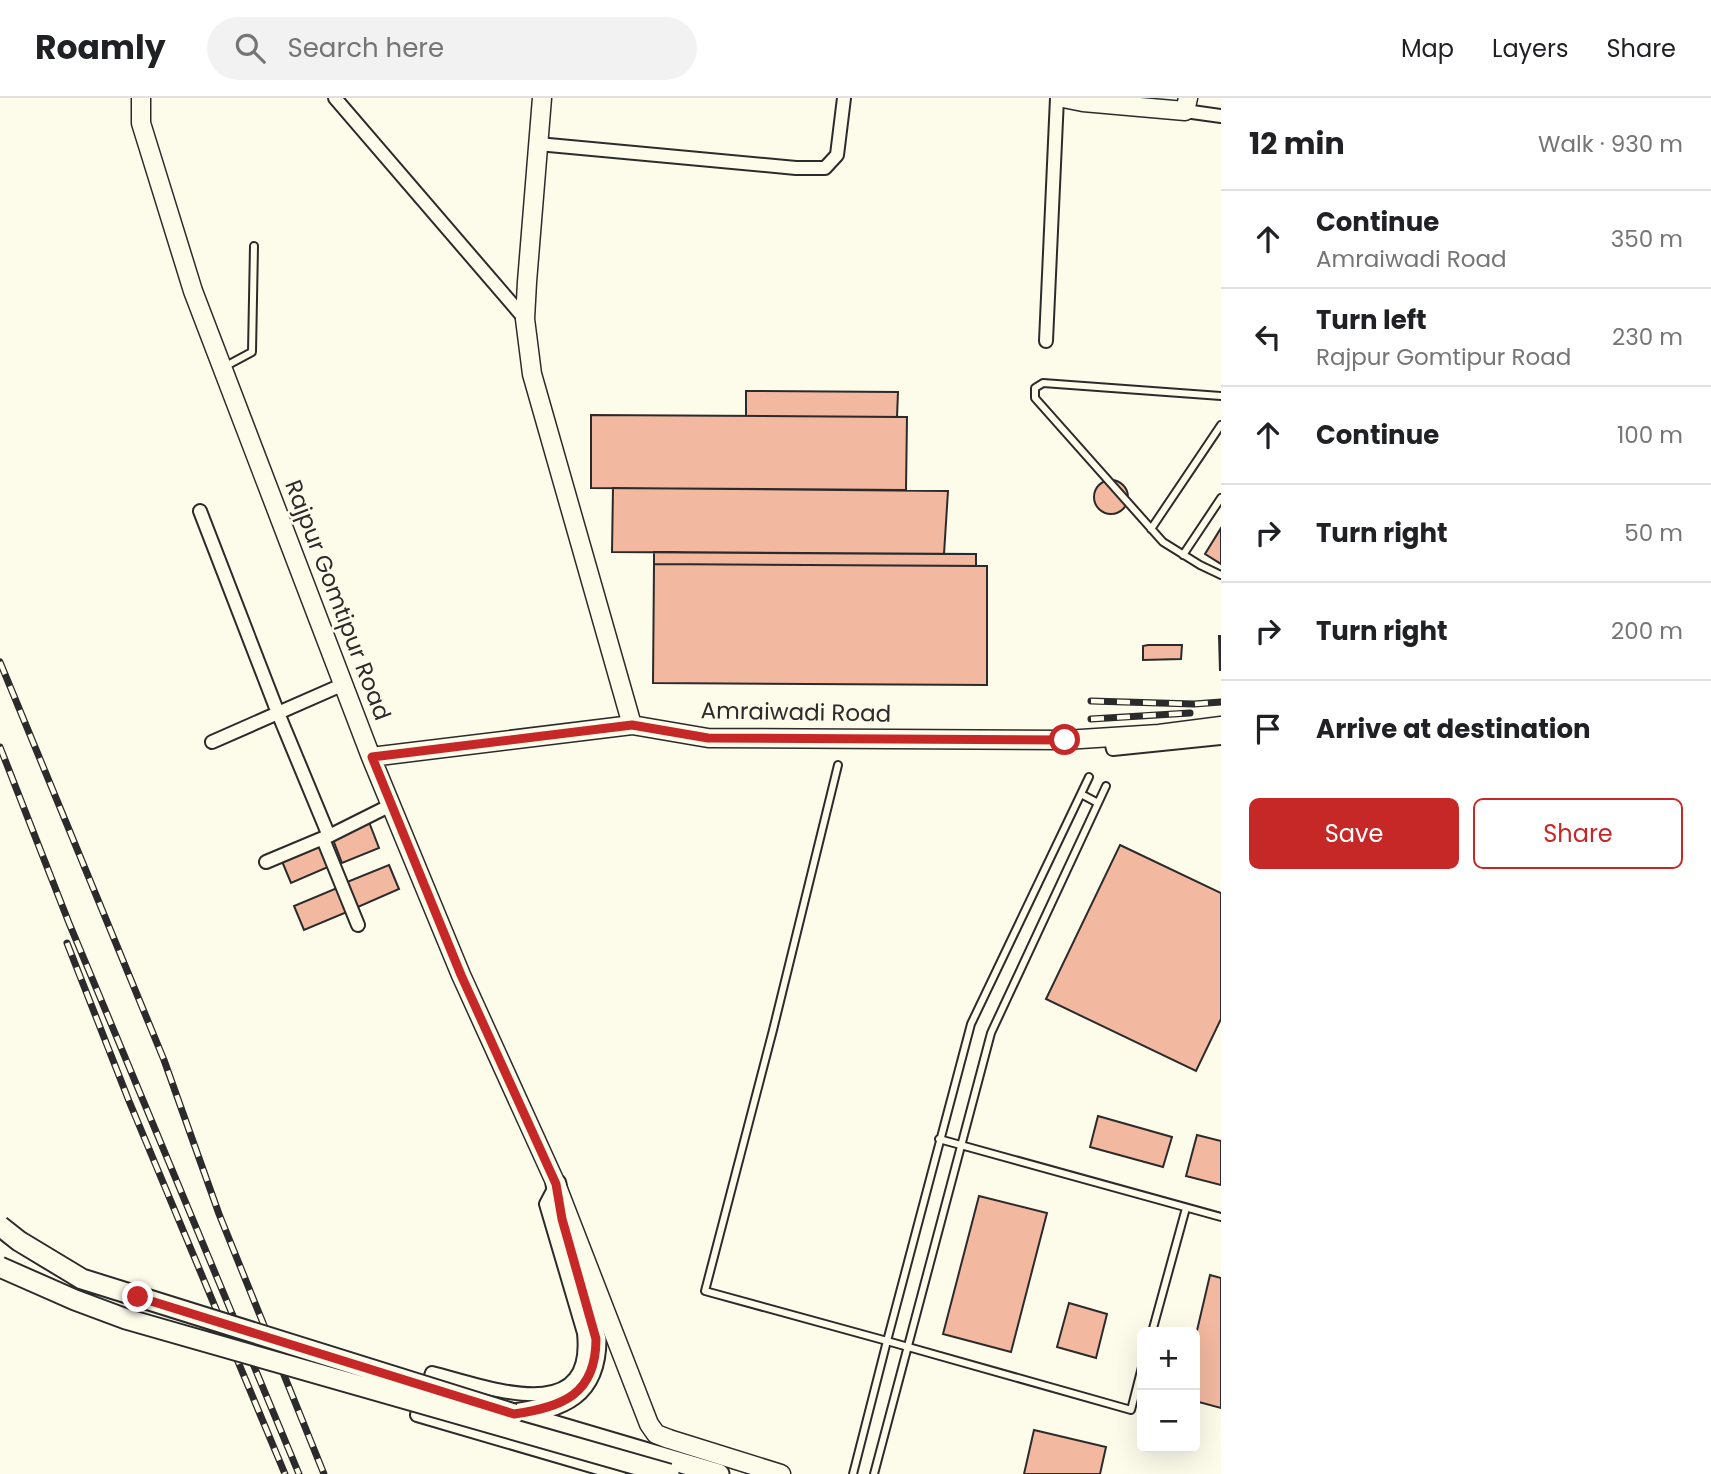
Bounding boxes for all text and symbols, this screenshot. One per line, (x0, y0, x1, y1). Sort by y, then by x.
search box (207, 17, 697, 80)
text: Roamly (35, 24, 165, 71)
icon: search (231, 29, 269, 67)
text: Search here (287, 30, 444, 66)
text: Map (1401, 32, 1454, 65)
text: Layers (1492, 32, 1568, 65)
text: Share (1606, 32, 1676, 65)
text: 12 min (1249, 122, 1345, 165)
text: Walk · 930 m (1538, 128, 1683, 160)
text: Continue (1316, 204, 1439, 240)
icon: ahead (1249, 220, 1287, 258)
text: 350 m (1611, 223, 1683, 255)
text: Amraiwadi Road (1316, 243, 1507, 275)
text: Turn left (1316, 302, 1427, 338)
icon: left (1249, 318, 1287, 356)
text: 230 m (1612, 321, 1683, 353)
text: Rajpur Gomtipur Road (1316, 341, 1571, 373)
icon: ahead (1249, 416, 1287, 454)
text: Continue (1316, 417, 1439, 453)
text: 100 m (1617, 419, 1683, 451)
street label: Rajpur Gomtipur Road (277, 475, 399, 725)
icon: right (1249, 514, 1287, 552)
text: Turn right (1316, 515, 1448, 551)
text: 50 m (1624, 517, 1683, 549)
icon: right (1249, 612, 1287, 650)
text: Turn right (1316, 613, 1448, 649)
text: 200 m (1611, 615, 1683, 647)
street label: Amraiwadi Road (700, 694, 892, 730)
icon: arrive (1249, 710, 1287, 748)
text: Arrive at destination (1316, 711, 1591, 747)
route start (1049, 724, 1080, 755)
button: Save (1249, 798, 1459, 869)
button: Share (1473, 798, 1683, 869)
route end (122, 1281, 153, 1312)
map controls (1137, 1327, 1200, 1453)
button: + (1137, 1327, 1200, 1390)
button: − (1137, 1390, 1200, 1453)

